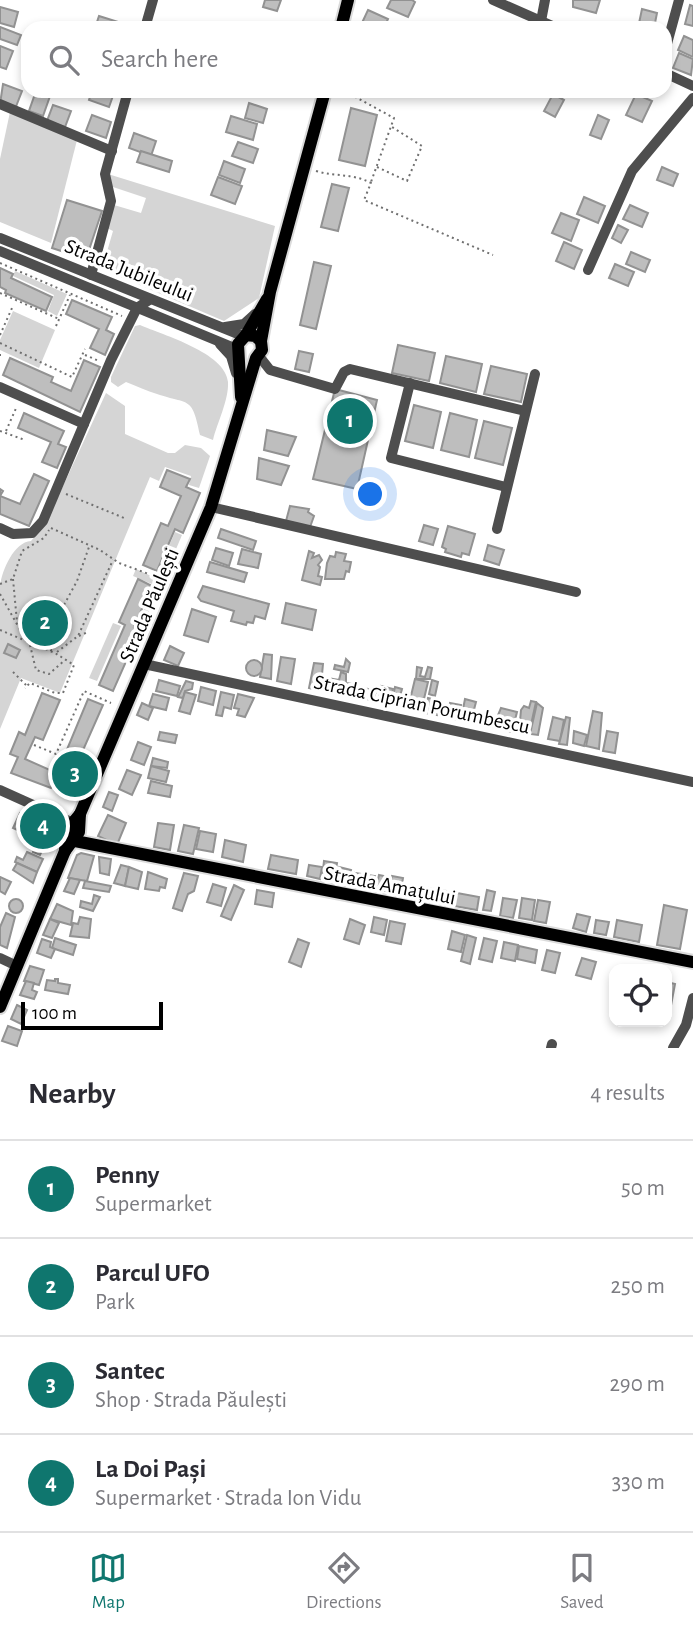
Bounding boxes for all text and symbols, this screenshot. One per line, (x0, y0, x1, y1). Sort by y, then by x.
search box (21, 21, 672, 98)
icon: search (45, 41, 83, 79)
text: Search here (101, 46, 219, 72)
street label: Strada Jubileului (62, 235, 196, 306)
pin: 1 (327, 395, 373, 447)
your location (353, 477, 387, 511)
street label: Strada Păulești (116, 545, 185, 666)
pin: 2 (22, 597, 68, 649)
street label: Strada Ciprian Porumbescu (312, 671, 532, 738)
pin: 3 (52, 748, 98, 800)
pin: 4 (20, 800, 66, 852)
street label: Strada Amațului (322, 862, 458, 911)
map controls (609, 964, 672, 1027)
button: locate (609, 964, 672, 1027)
scale bar (21, 999, 163, 1031)
text: 100 m (32, 1004, 77, 1023)
text: Nearby (28, 1079, 116, 1109)
text: 4 results (590, 1082, 665, 1105)
text: Penny (95, 1162, 159, 1188)
text: 1 (47, 1177, 55, 1200)
text: 50 m (621, 1177, 665, 1200)
text: Supermarket (95, 1193, 212, 1216)
text: Parcul UFO (95, 1260, 210, 1286)
text: 2 (46, 1275, 56, 1298)
text: 250 m (611, 1275, 665, 1298)
text: Park (95, 1291, 135, 1314)
text: Santec (95, 1358, 165, 1384)
text: 3 (46, 1373, 56, 1396)
text: 290 m (609, 1373, 665, 1396)
text: Shop · Strada Păulești (95, 1389, 287, 1412)
text: La Doi Pași (95, 1456, 206, 1482)
text: 4 (45, 1471, 57, 1494)
text: 330 m (612, 1471, 665, 1494)
text: Supermarket · Strada Ion Vidu (95, 1487, 361, 1510)
tab: Map (89, 1549, 127, 1614)
tab: Directions (306, 1549, 382, 1614)
tab: Saved (560, 1549, 604, 1614)

